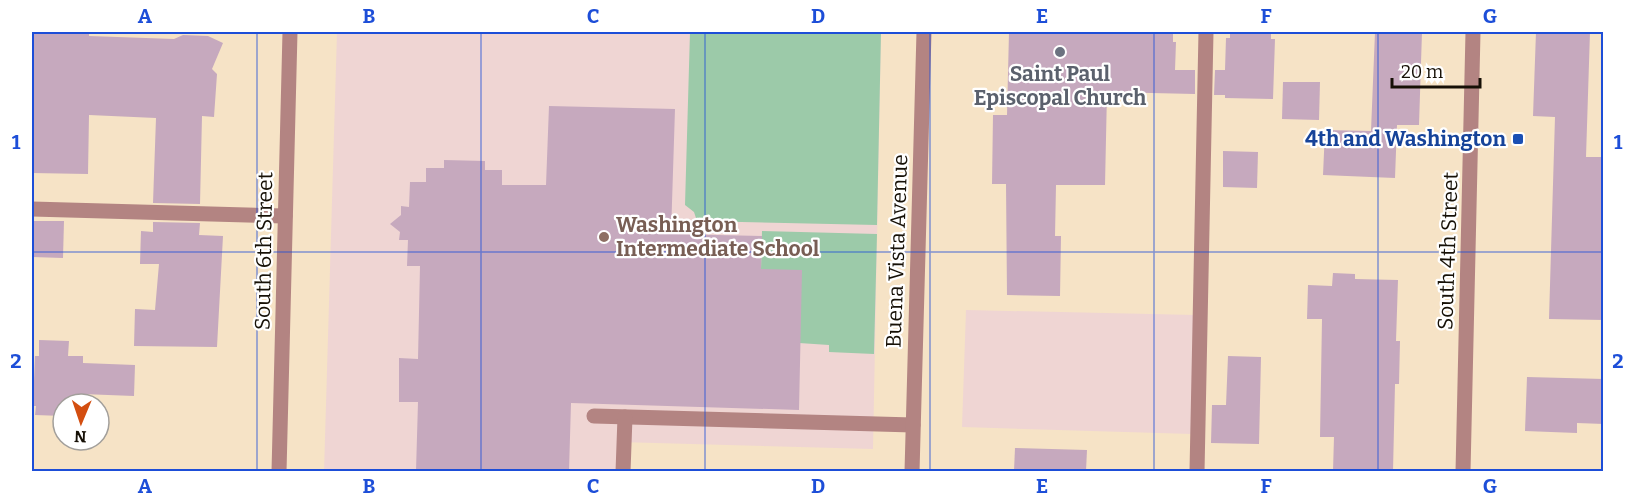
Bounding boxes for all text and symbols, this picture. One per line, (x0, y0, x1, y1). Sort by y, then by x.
text: A (138, 4, 153, 28)
text: B (363, 4, 376, 28)
text: C (587, 4, 599, 28)
text: D (811, 4, 825, 28)
text: E (1036, 4, 1048, 28)
text: F (1260, 4, 1272, 28)
text: G (1483, 4, 1497, 28)
marker: Saint Paul Episcopal Church (1053, 45, 1067, 59)
scale bar (1392, 51, 1480, 89)
place label: Saint Paul Episcopal Church (974, 61, 1147, 111)
text: 20 m (1401, 61, 1443, 83)
place label: 4th and Washington (1305, 126, 1506, 152)
text: 1 (12, 130, 21, 154)
text: 1 (1614, 130, 1623, 154)
marker: 4th and Washington (1511, 132, 1525, 146)
street label: Buena Vista Avenue (881, 154, 913, 348)
street label: South 6th Street (250, 171, 278, 330)
street label: South 4th Street (1432, 171, 1464, 331)
place label: Washington Intermediate School (616, 212, 820, 262)
marker: Washington Intermediate School (597, 230, 611, 244)
text: 2 (10, 349, 22, 373)
text: 2 (1612, 349, 1624, 373)
north arrow (51, 392, 111, 452)
text: N (74, 427, 87, 446)
text: A (138, 474, 153, 498)
text: B (363, 474, 376, 498)
text: C (587, 474, 599, 498)
text: D (811, 474, 825, 498)
text: E (1036, 474, 1048, 498)
text: F (1260, 474, 1272, 498)
text: G (1483, 474, 1497, 498)

